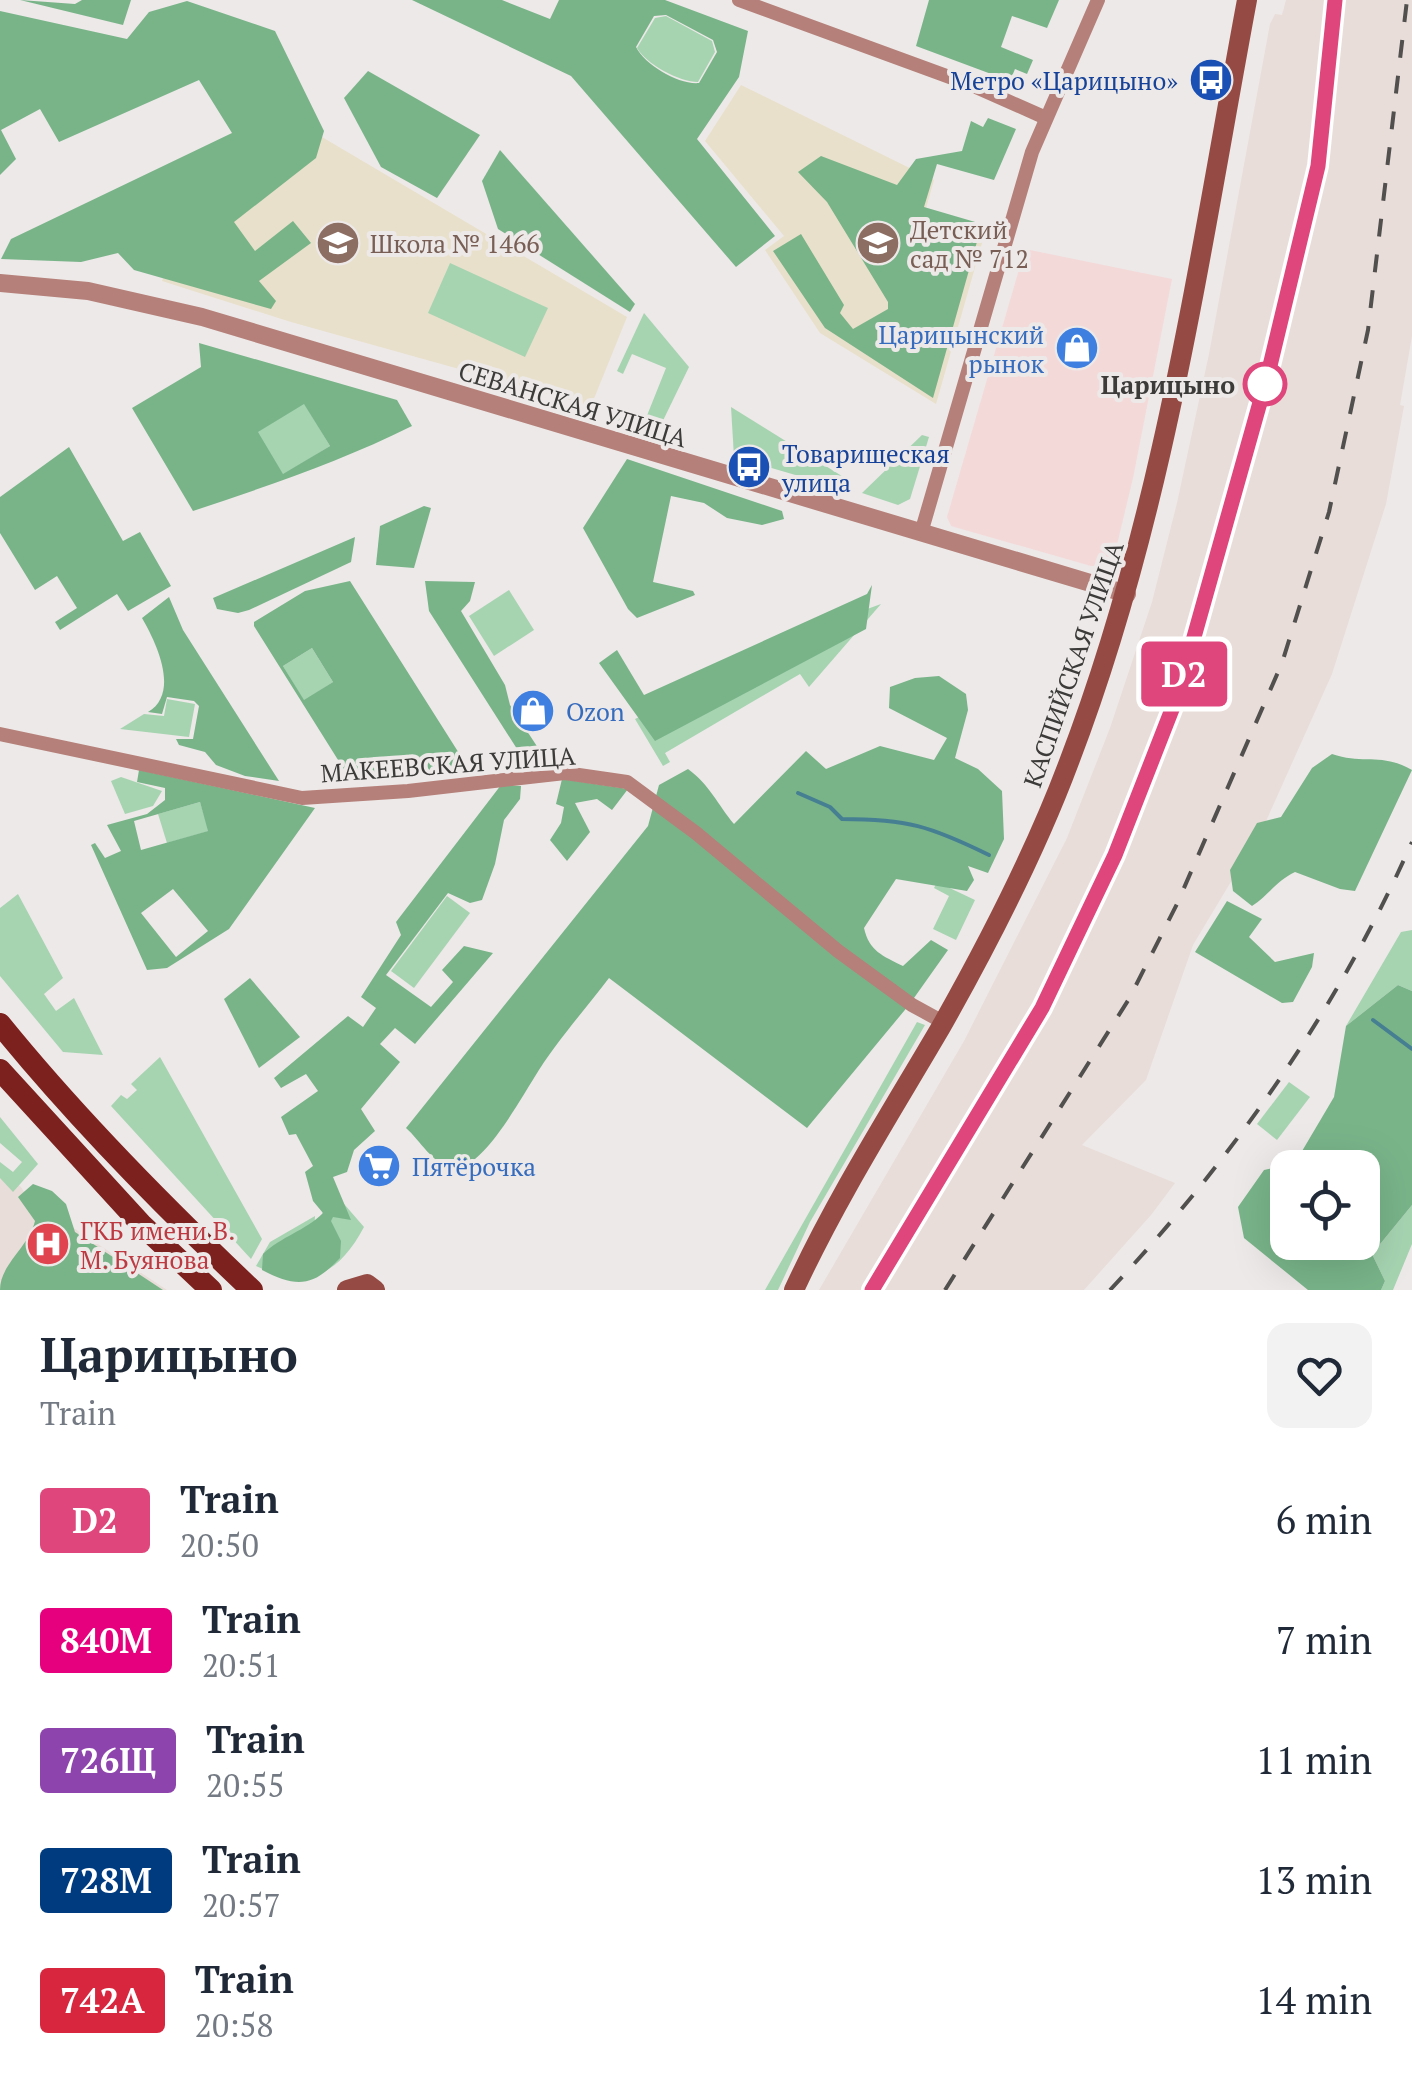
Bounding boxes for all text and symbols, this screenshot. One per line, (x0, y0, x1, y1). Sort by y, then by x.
bus stop icon: Метро «Царицыно» (1188, 57, 1234, 103)
place label: Метро «Царицыно» (950, 64, 1178, 97)
place label: Детский сад № 712 (910, 213, 1029, 275)
school or university icon: Школа № 1466 (315, 220, 361, 266)
school or university icon: Детский сад № 712 (855, 220, 901, 266)
place label: Школа № 1466 (370, 227, 540, 260)
place label: Царицынский рынок (879, 318, 1044, 380)
shop icon: Царицынский рынок (1054, 325, 1100, 371)
street label: СЕВАНСКАЯ УЛИЦА (455, 354, 692, 455)
marker: Царицыно (1244, 363, 1286, 405)
place label: Царицыно (1101, 368, 1235, 401)
place label: Товарищеская улица (781, 437, 950, 499)
bus stop icon: Товарищеская улица (726, 444, 772, 490)
street label: КАСПИЙСКАЯ УЛИЦА (1015, 536, 1131, 791)
line badge: D2 (1139, 642, 1229, 706)
text: D2 (1161, 651, 1207, 697)
shop icon: Ozon (510, 688, 556, 734)
place label: Ozon (566, 695, 625, 728)
street label: МАКЕЕВСКАЯ УЛИЦА (320, 739, 577, 789)
supermarket icon: Пятёрочка (356, 1143, 402, 1189)
place label: Пятёрочка (412, 1150, 536, 1183)
map controls (1270, 1150, 1380, 1260)
button: locate (1270, 1150, 1380, 1260)
place label: ГКБ имени В. М. Буянова (80, 1214, 235, 1276)
hospital icon: ГКБ имени В. М. Буянова (25, 1221, 71, 1267)
text: Царицыно (40, 1322, 298, 1386)
button: heart (1267, 1323, 1372, 1428)
text: Train (40, 1392, 116, 1434)
text: Train (180, 1474, 279, 1524)
text: 6 min (1276, 1495, 1372, 1545)
text: D2 (72, 1497, 118, 1543)
text: 20:50 (180, 1524, 259, 1566)
text: Train (202, 1594, 301, 1644)
text: 7 min (1276, 1615, 1372, 1665)
text: 840М (60, 1617, 152, 1663)
text: 20:51 (202, 1644, 281, 1686)
text: Train (206, 1714, 305, 1764)
text: 11 min (1255, 1735, 1372, 1785)
text: 726Щ (60, 1737, 156, 1783)
text: 20:55 (206, 1764, 285, 1806)
text: Train (202, 1834, 301, 1884)
text: 13 min (1255, 1855, 1372, 1905)
text: 728М (60, 1857, 152, 1903)
text: 20:57 (202, 1884, 281, 1926)
text: Train (195, 1954, 294, 2004)
text: 14 min (1255, 1975, 1372, 2025)
text: 742А (60, 1977, 145, 2023)
text: 20:58 (195, 2004, 274, 2046)

